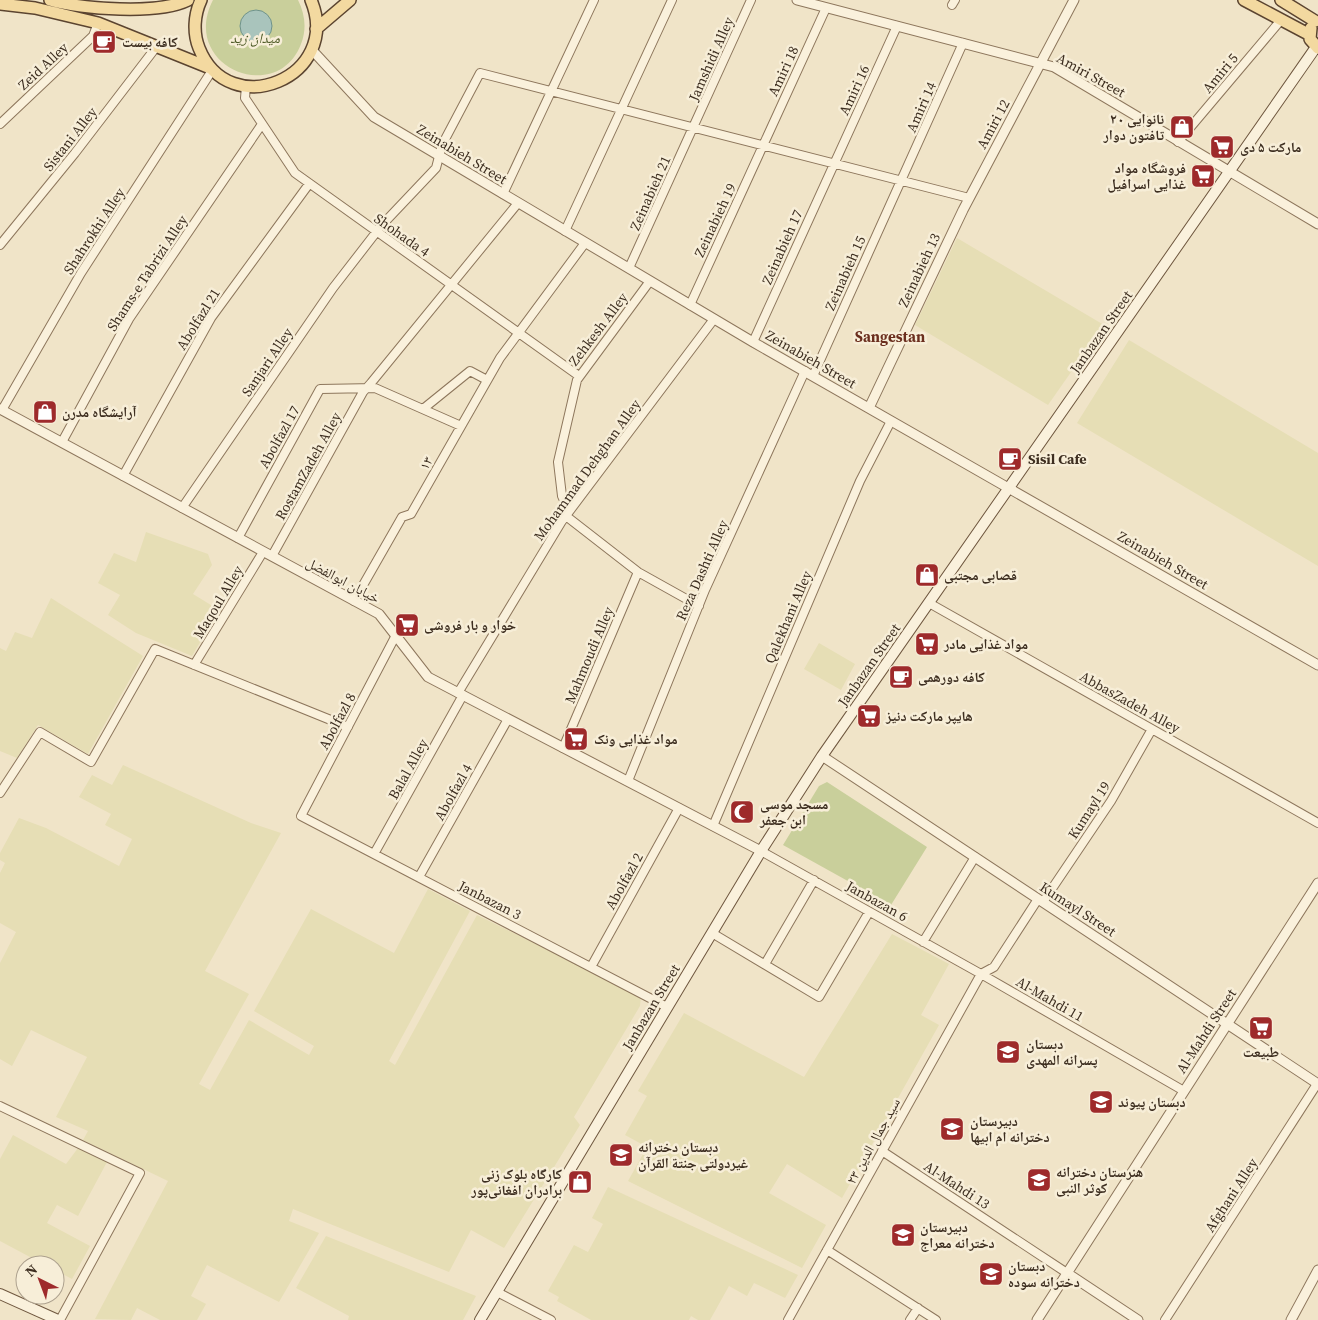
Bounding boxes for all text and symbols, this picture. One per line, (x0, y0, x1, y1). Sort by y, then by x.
street label: Jamshidi Alley (683, 13, 739, 105)
park label: میدان زید (230, 28, 280, 48)
cafe icon: کافه بیست (91, 29, 117, 55)
place label: کافه بیست (122, 32, 178, 52)
street label: Zeid Alley (13, 37, 73, 94)
street label: Amiri 18 (763, 43, 803, 99)
street label: Amiri Street (1053, 48, 1129, 102)
street label: Amiri 5 (1197, 49, 1243, 97)
street label: Amiri 16 (834, 62, 874, 118)
street label: Amiri 14 (901, 79, 941, 135)
street label: Amiri 12 (972, 96, 1014, 152)
street label: Sistani Alley (38, 102, 102, 175)
place label: نانوایی ۲۰ تافتون دوار (1103, 109, 1164, 145)
shop icon: نانوایی ۲۰ تافتون دوار (1169, 114, 1195, 140)
street label: Zeinabieh Street (413, 119, 511, 189)
supermarket icon: مارکت ۵ دی (1209, 134, 1235, 160)
place label: مارکت ۵ دی (1240, 137, 1301, 157)
street label: Zeinabieh 21 (625, 153, 675, 233)
place label: فروشگاه مواد غذایی اسرافیل (1108, 158, 1186, 194)
supermarket icon: فروشگاه مواد غذایی اسرافیل (1190, 163, 1216, 189)
street label: Zeinabieh 19 (689, 180, 741, 260)
street label: Shahrokhi Alley (58, 183, 130, 278)
street label: Zeinabieh 17 (757, 207, 807, 287)
street label: Shohada 4 (370, 209, 434, 261)
street label: Shams-e Tabrizi Alley (102, 210, 193, 335)
street label: Zeinabieh 13 (893, 230, 945, 310)
street label: Zeinabieh 15 (820, 233, 870, 313)
street label: Abolfazl 21 (171, 284, 225, 354)
street label: Janbazan Street (1064, 286, 1137, 378)
street label: Zehkesh Alley (564, 288, 633, 370)
street label: Sanjari Alley (237, 323, 298, 400)
street label: Zeinabieh Street (762, 325, 860, 393)
district label: Sangestan (855, 326, 925, 347)
street label: Mohammad Dehghan Alley (529, 395, 646, 545)
shop icon: آرایشگاه مدرن (32, 399, 58, 425)
place label: آرایشگاه مدرن (62, 402, 137, 422)
street label: Abolfazl 17 (254, 402, 304, 472)
street label: RostamZadeh Alley (270, 408, 346, 523)
cafe icon: Sisil Cafe (997, 446, 1023, 472)
place label: Sisil Cafe (1028, 449, 1087, 469)
street label: ۱۳ (414, 453, 438, 473)
street label: Reza Dashti Alley (671, 516, 733, 623)
street label: Zeinabieh Street (1114, 526, 1212, 594)
street label: خیابان ابوالفضل (303, 552, 384, 608)
street label: Maqoul Alley (188, 561, 248, 642)
shop icon: قصابی مجتبی (914, 562, 940, 588)
place label: قصابی مجتبی (944, 565, 1017, 585)
street label: Qalekhani Alley (759, 567, 817, 667)
street label: Mahmoudi Alley (560, 603, 619, 706)
supermarket icon: خوار و بار فروشی (394, 612, 420, 638)
place label: خوار و بار فروشی (424, 615, 516, 635)
street label: Janbazan Street (832, 619, 905, 711)
supermarket icon: مواد غذایی مادر (914, 631, 940, 657)
place label: مواد غذایی مادر (943, 634, 1028, 654)
cafe icon: کافه دورهمی (888, 664, 914, 690)
street label: AbbasZadeh Alley (1076, 666, 1184, 738)
place label: کافه دورهمی (918, 667, 985, 687)
street label: Abolfazl 8 (314, 689, 360, 753)
supermarket icon: هایپر مارکت دنیز (856, 703, 882, 729)
place label: هایپر مارکت دنیز (885, 706, 973, 726)
supermarket icon: مواد غذایی ونک (563, 726, 589, 752)
place label: مواد غذایی ونک (594, 729, 678, 749)
street label: Balal Alley (383, 734, 433, 803)
street label: Abolfazl 4 (429, 760, 477, 824)
street label: Kumayl 19 (1063, 777, 1115, 843)
place label: مسجد موسی ابن جعفر (759, 794, 828, 830)
mosque icon: مسجد موسی ابن جعفر (729, 799, 755, 825)
street label: Abolfazl 2 (600, 849, 648, 913)
street label: Janbazan 3 (454, 875, 525, 924)
street label: Janbazan 6 (842, 875, 912, 926)
street label: Kumayl Street (1036, 877, 1120, 941)
street label: Janbazan Street (617, 960, 685, 1055)
street label: Al-Mahdi 11 (1013, 972, 1087, 1026)
street label: Al-Mahdi Street (1171, 984, 1241, 1077)
supermarket icon: طبیعت (1248, 1015, 1274, 1041)
place label: دبستان پسرانه المهدی (1026, 1034, 1098, 1070)
school or university icon: دبستان پسرانه المهدی (995, 1039, 1021, 1065)
place label: طبیعت (1243, 1042, 1279, 1062)
school or university icon: دبستان پیوند (1088, 1089, 1114, 1115)
place label: دبستان پیوند (1118, 1092, 1186, 1112)
street label: سید جمال الدین ۲۳ (841, 1094, 905, 1188)
place label: دبیرستان دخترانه ام ابیها (970, 1111, 1050, 1147)
school or university icon: دبیرستان دخترانه ام ابیها (939, 1116, 965, 1142)
place label: دبستان دخترانه غیردولتی جنتة القرآن (638, 1137, 748, 1173)
school or university icon: دبستان دخترانه غیردولتی جنتة القرآن (608, 1142, 634, 1168)
street label: Afghani Alley (1200, 1153, 1263, 1236)
street label: Al-Mahdi 13 (920, 1156, 994, 1214)
place label: هنرستان دخترانه کوثر النبی (1056, 1162, 1143, 1198)
place label: کارگاه بلوک زنی برادران افغانی‌پور (470, 1164, 562, 1200)
school or university icon: هنرستان دخترانه کوثر النبی (1026, 1167, 1052, 1193)
shop icon: کارگاه بلوک زنی برادران افغانی‌پور (567, 1169, 593, 1195)
place label: دبیرستان دخترانه معراج (920, 1217, 995, 1253)
school or university icon: دبیرستان دخترانه معراج (890, 1222, 916, 1248)
north arrow (15, 1255, 65, 1305)
place label: دبستان دخترانه سوده (1008, 1256, 1080, 1292)
text: N (21, 1259, 42, 1281)
school or university icon: دبستان دخترانه سوده (978, 1261, 1004, 1287)

